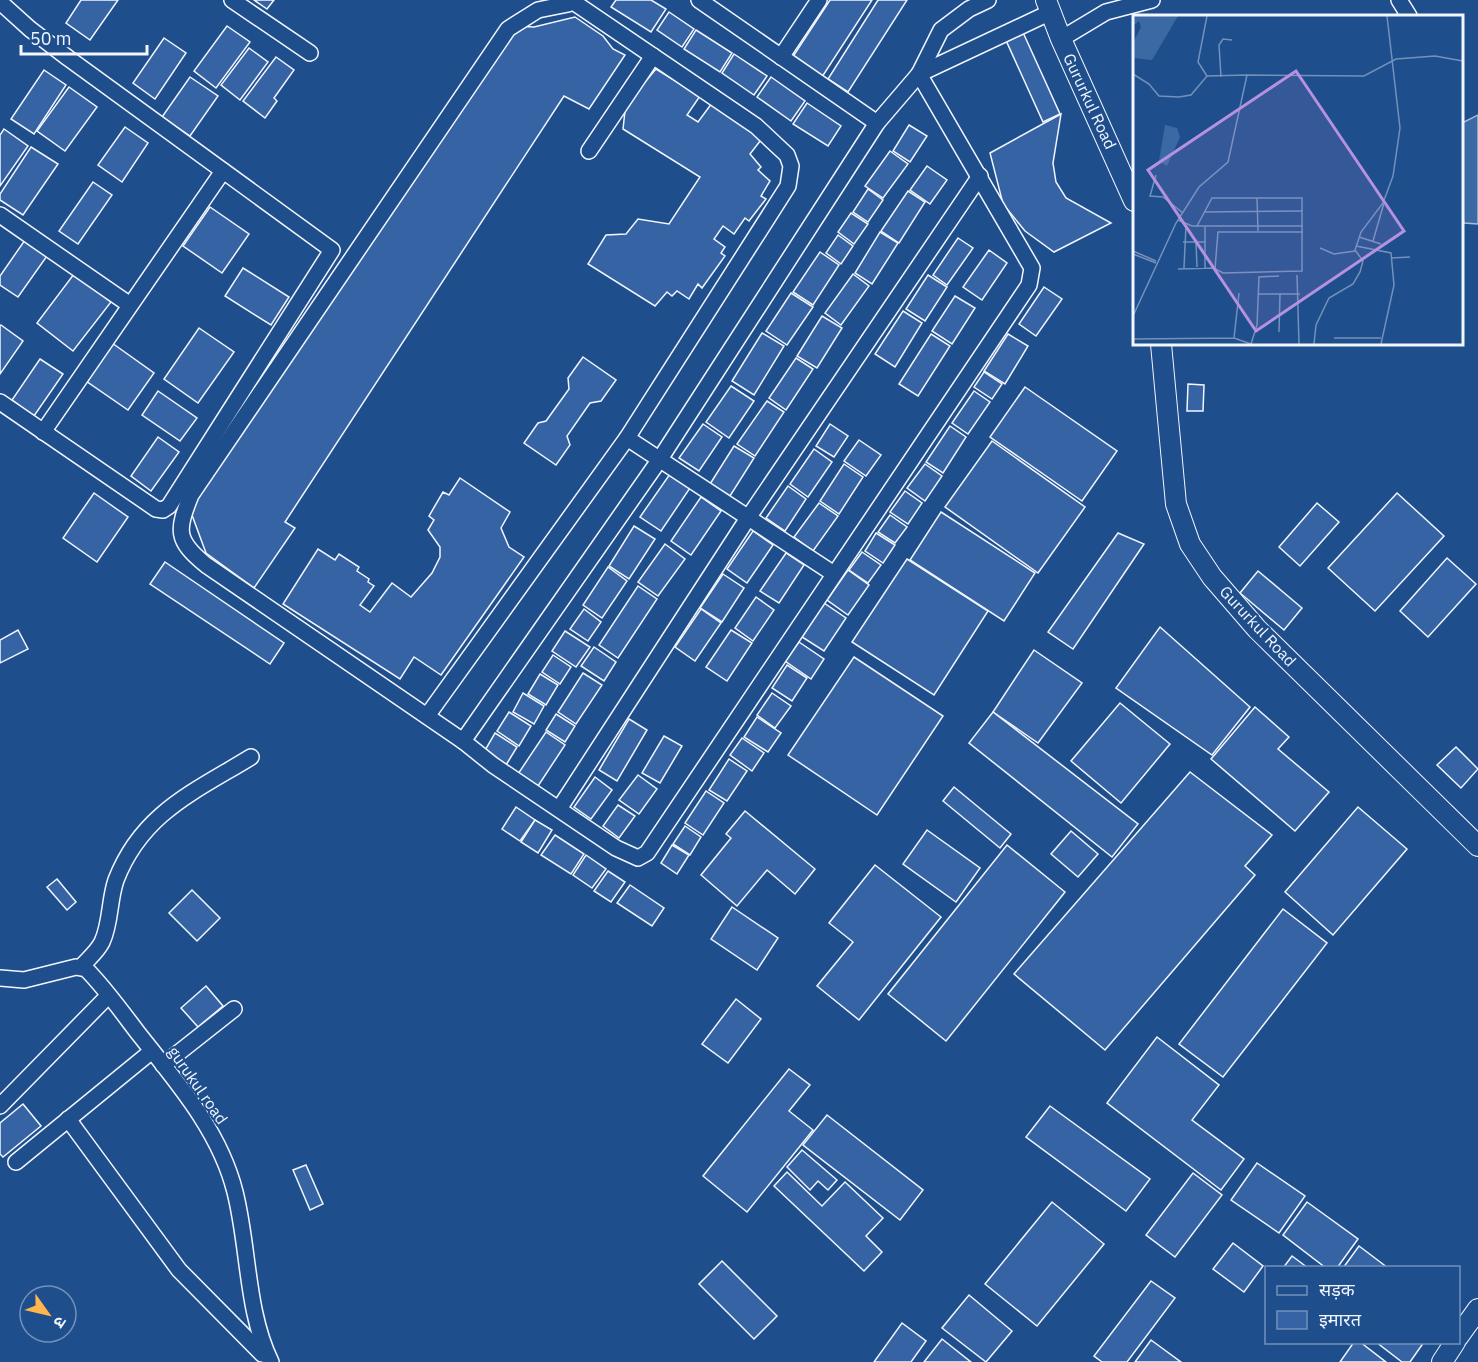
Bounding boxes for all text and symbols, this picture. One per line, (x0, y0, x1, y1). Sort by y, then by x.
inset map (1133, 15, 1463, 345)
scale bar (21, 18, 147, 56)
text: 50 m (30, 27, 72, 50)
street label: Gururkul Road (1059, 50, 1121, 152)
street label: Gururkul Road (1215, 581, 1301, 671)
street label: gurukul road (164, 1042, 232, 1128)
legend (1265, 1266, 1460, 1344)
text: सड़क (1319, 1278, 1356, 1301)
north arrow (18, 1284, 78, 1344)
text: इमारत (1319, 1308, 1362, 1331)
text: उ (49, 1313, 71, 1332)

